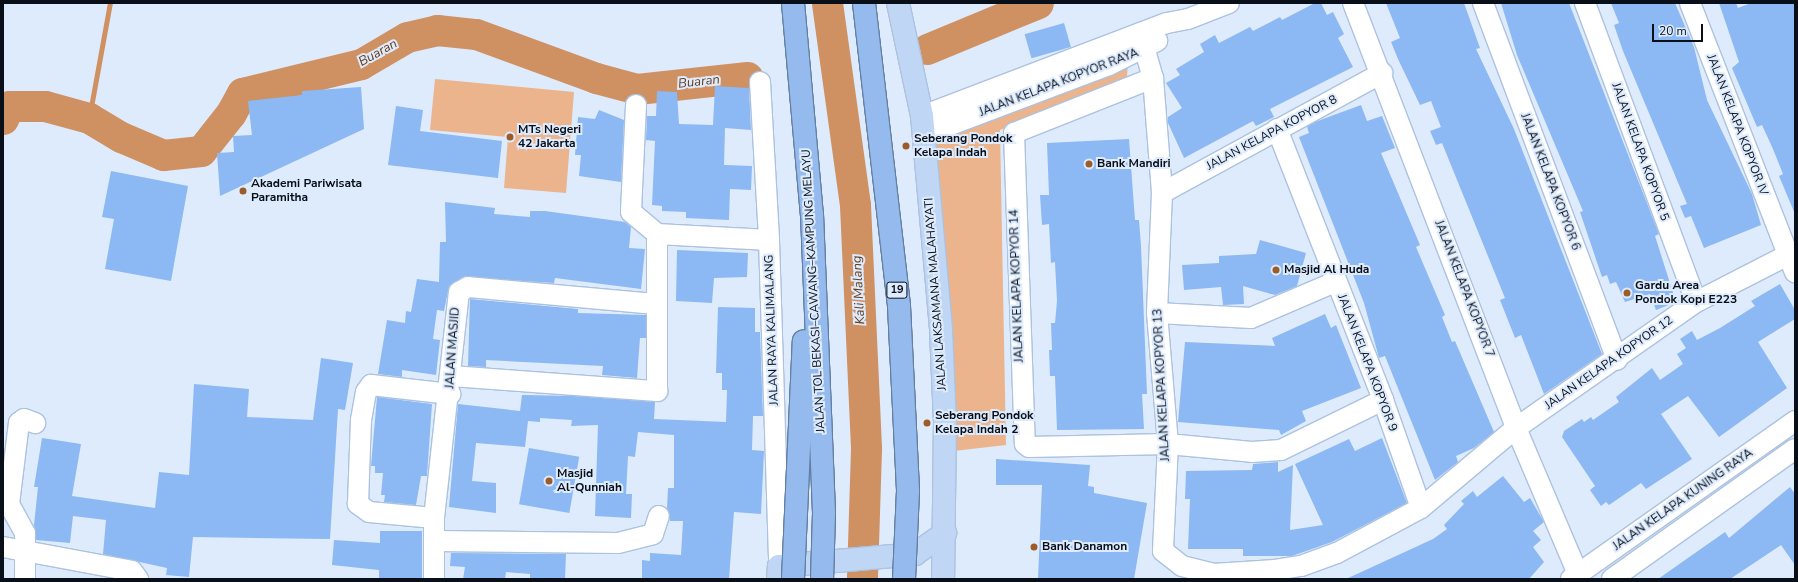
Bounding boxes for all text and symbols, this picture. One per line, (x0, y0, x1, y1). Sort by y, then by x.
scale bar (1654, 16, 1705, 42)
text: 20 m (1659, 23, 1687, 39)
water label: Buaran (356, 36, 400, 70)
street label: JALAN KELAPA KOPYOR RAYA (977, 46, 1141, 120)
street label: JALAN KELAPA KOPYOR IV (1703, 52, 1771, 198)
water label: Buaran (677, 72, 721, 92)
street label: JALAN KELAPA KOPYOR 5 (1608, 81, 1672, 223)
street label: JALAN KELAPA KOPYOR 8 (1204, 92, 1340, 174)
street label: JALAN KELAPA KOPYOR 6 (1517, 111, 1583, 253)
place label: MTs Negeri 42 Jakarta (518, 123, 581, 151)
marker: MTs Negeri 42 Jakarta (505, 132, 515, 142)
place label: Seberang Pondok Kelapa Indah (914, 132, 1012, 160)
marker: Seberang Pondok Kelapa Indah (901, 141, 911, 151)
street label: JALAN TOL BEKASI–CAWANG–KAMPUNG MELAYU (799, 149, 829, 433)
place label: Bank Mandiri (1097, 157, 1171, 171)
marker: Bank Mandiri (1084, 159, 1094, 169)
place label: Akademi Pariwisata Paramitha (251, 177, 362, 205)
marker: Akademi Pariwisata Paramitha (238, 186, 248, 196)
street label: JALAN LAKSAMANA MALAHAYATI (922, 197, 950, 391)
street label: JALAN KELAPA KOPYOR 14 (1007, 209, 1027, 363)
street label: JALAN KELAPA KOPYOR 7 (1431, 218, 1497, 360)
street label: JALAN RAYA KALIMALANG (762, 254, 782, 406)
water label: Kali Malang (849, 255, 869, 325)
place label: Masjid Al Huda (1284, 263, 1369, 277)
marker: Masjid Al Huda (1271, 265, 1281, 275)
place label: Gardu Area Pondok Kopi E223 (1635, 279, 1737, 307)
road number: 19 (886, 281, 908, 299)
marker: Gardu Area Pondok Kopi E223 (1622, 288, 1632, 298)
street label: JALAN KELAPA KOPYOR 9 (1334, 292, 1400, 434)
street label: JALAN MASJID (443, 307, 463, 389)
street label: JALAN KELAPA KOPYOR 13 (1151, 308, 1173, 462)
street label: JALAN KELAPA KOPYOR 12 (1542, 313, 1676, 413)
place label: Seberang Pondok Kelapa Indah 2 (935, 409, 1033, 437)
marker: Seberang Pondok Kelapa Indah 2 (922, 418, 932, 428)
street label: JALAN KELAPA KUNING RAYA (1610, 446, 1756, 554)
place label: Masjid Al-Qunniah (557, 467, 622, 495)
marker: Masjid Al-Qunniah (544, 476, 554, 486)
place label: Bank Danamon (1042, 540, 1127, 554)
marker: Bank Danamon (1029, 542, 1039, 552)

